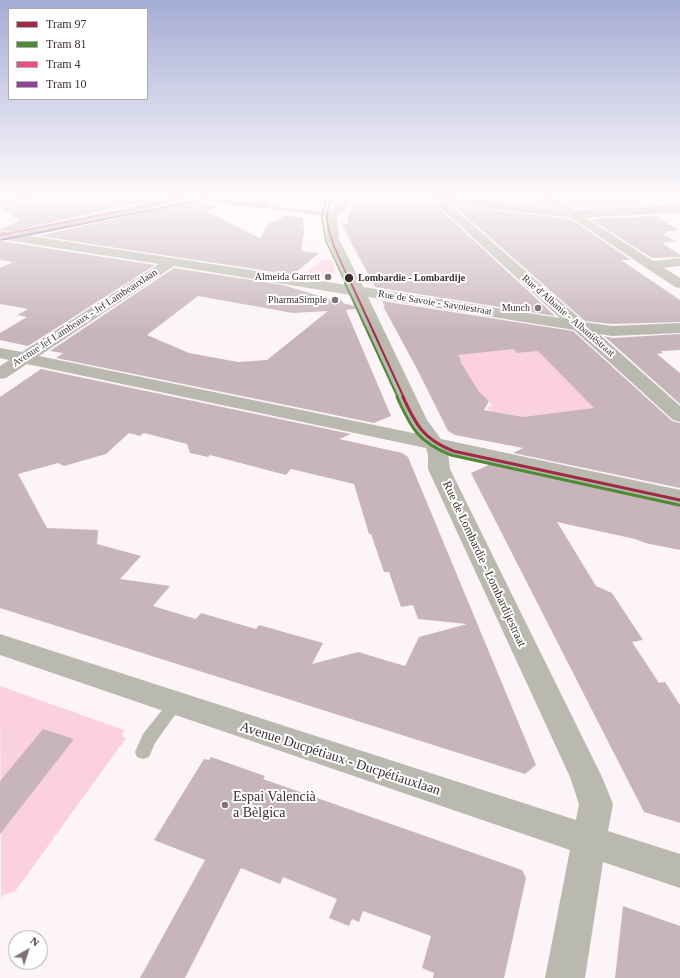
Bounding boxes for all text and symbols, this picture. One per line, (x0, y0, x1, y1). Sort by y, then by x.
legend (8, 8, 148, 100)
text: Tram 97 (46, 17, 87, 31)
text: Tram 81 (46, 37, 87, 51)
text: Tram 4 (46, 57, 81, 71)
text: Tram 10 (46, 77, 87, 91)
street label: Avenue Jef Lambeaux - Jef Lambeauxlaan (10, 267, 160, 369)
place label: Almeida Garrett (255, 271, 320, 283)
marker: Almeida Garrett (323, 272, 333, 282)
marker: Lombardie - Lombardije (343, 272, 355, 284)
place label: Lombardie - Lombardije (358, 272, 465, 284)
street label: Rue d'Albanie - Albaniëstraat (519, 273, 617, 359)
street label: Rue de Savoie - Savoiestraat (377, 288, 493, 318)
place label: PharmaSimple (268, 294, 327, 306)
marker: PharmaSimple (330, 295, 340, 305)
place label: Munch (502, 302, 530, 314)
marker: Munch (533, 303, 543, 313)
street label: Rue de Lombardie - Lombardijestraat (439, 479, 529, 649)
street label: Avenue Ducpétiaux - Ducpétiauxlaan (238, 719, 442, 799)
place label: Espai Valencià a Bèlgica (233, 789, 316, 822)
marker: Espai Valencià a Bèlgica (220, 800, 230, 810)
north arrow (8, 930, 48, 970)
text: N (28, 934, 42, 949)

